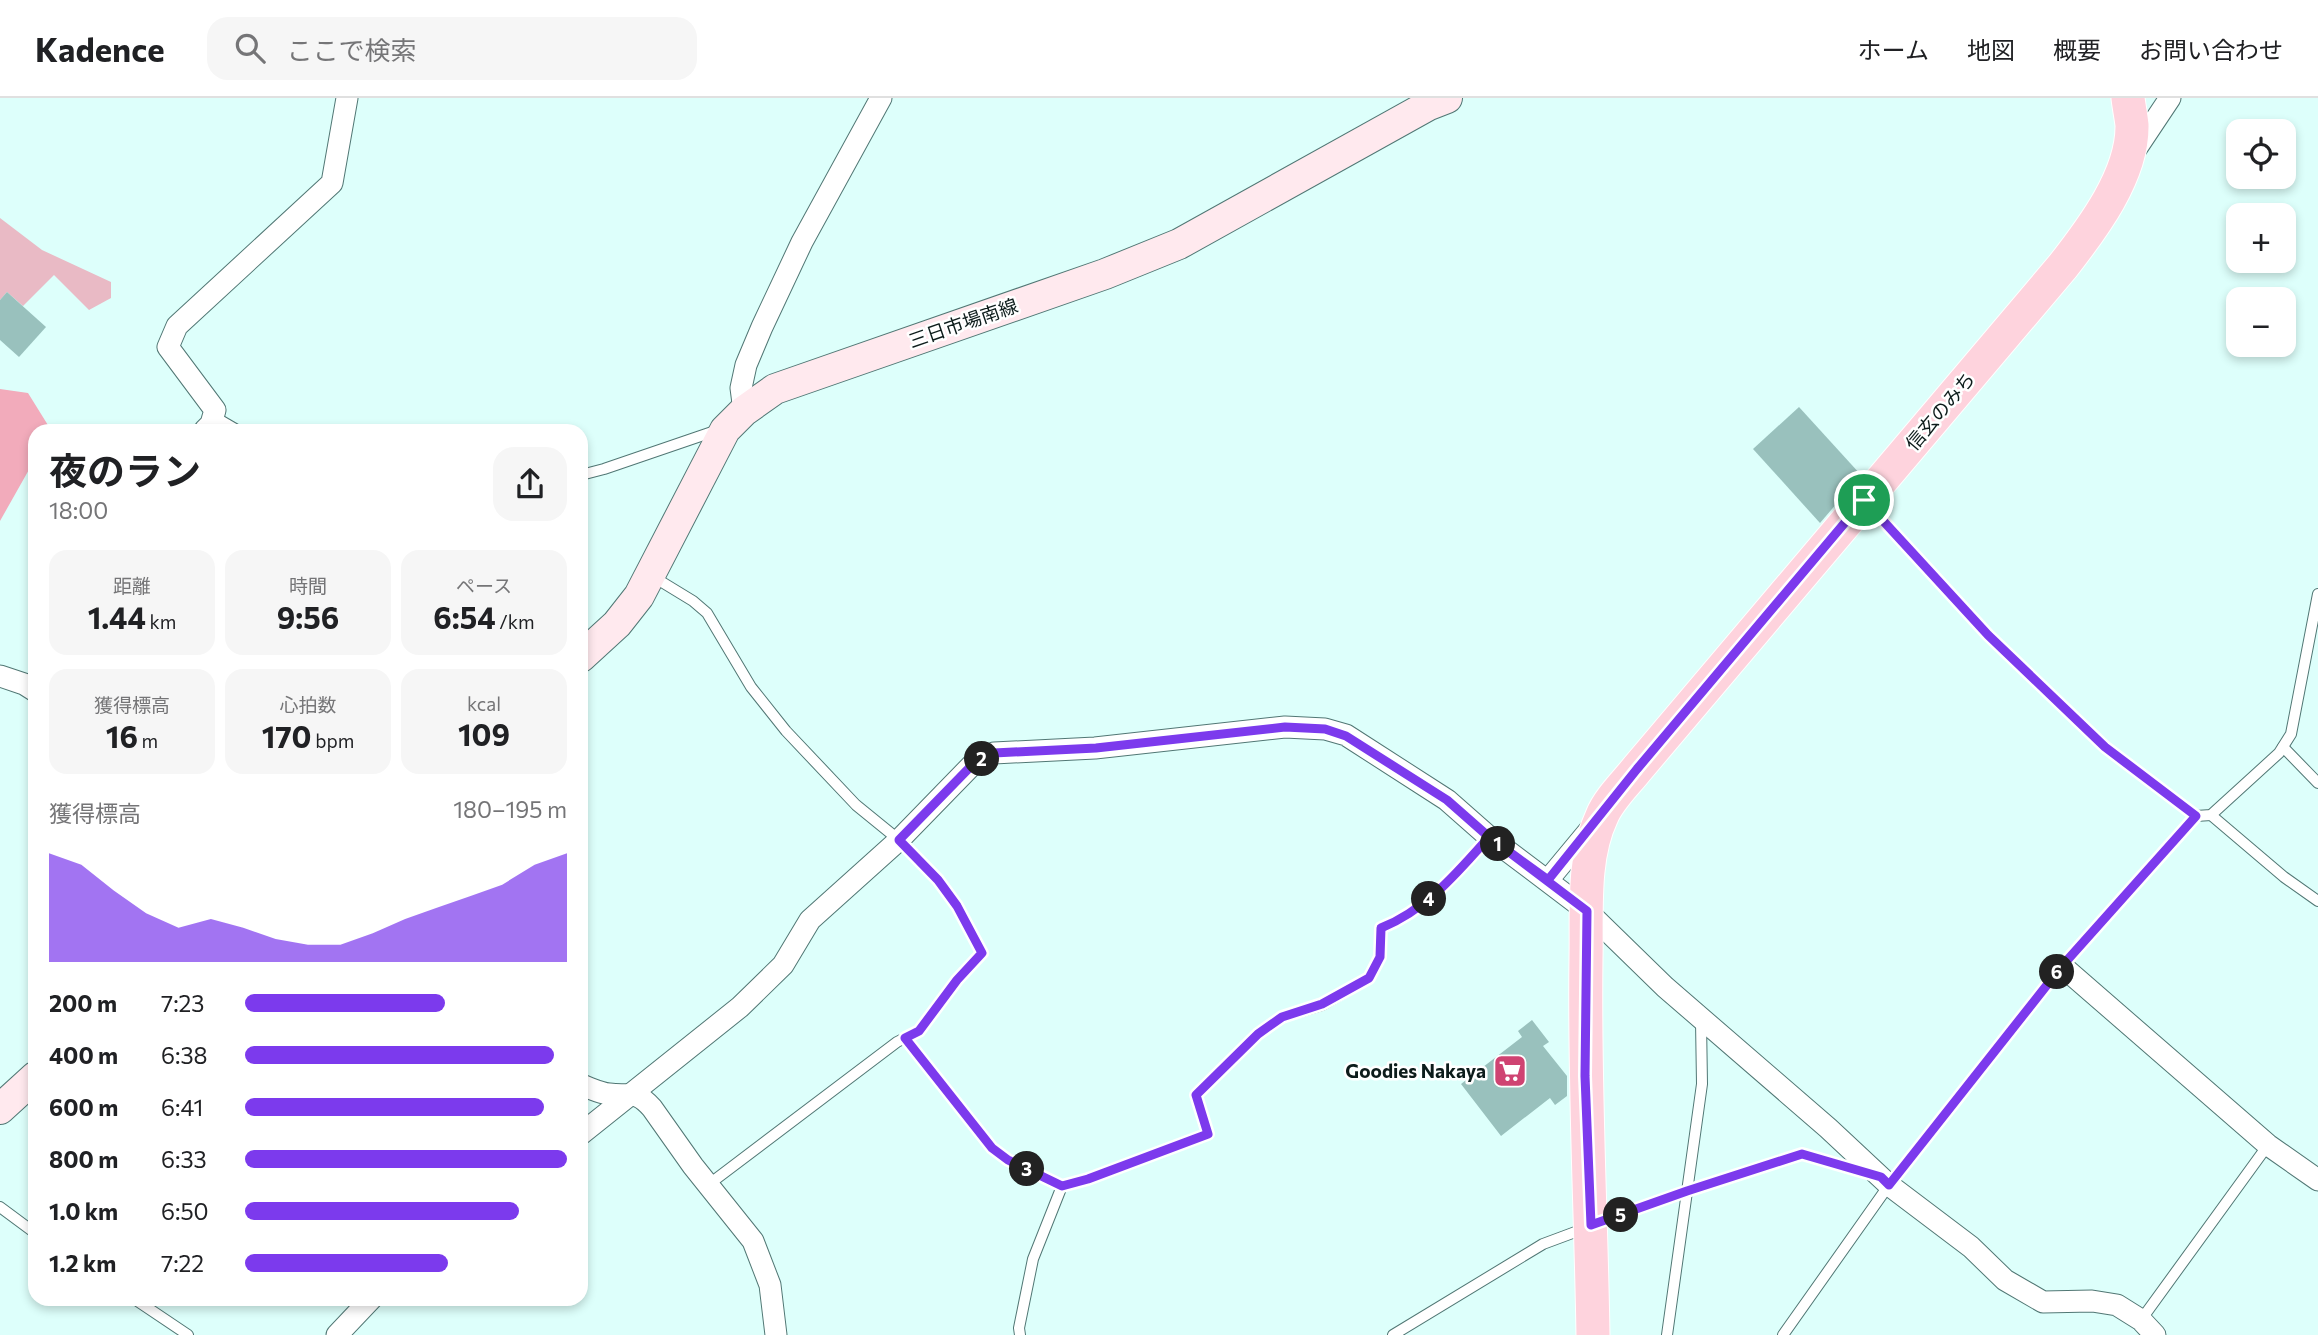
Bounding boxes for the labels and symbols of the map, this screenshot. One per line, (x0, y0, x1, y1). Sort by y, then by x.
street label: 三日市場南線 (905, 293, 1020, 352)
street label: 信玄のみち (1900, 367, 1979, 454)
pin (1834, 470, 1894, 530)
pin: 2 (964, 742, 1000, 776)
pin: 1 (1480, 826, 1516, 862)
pin: 4 (1412, 882, 1446, 916)
pin: 6 (2039, 954, 2074, 990)
supermarket icon: Goodies Nakaya (1491, 1052, 1529, 1090)
place label: Goodies Nakaya (1345, 1059, 1486, 1082)
pin: 3 (1010, 1152, 1044, 1186)
pin: 5 (1604, 1198, 1638, 1232)

